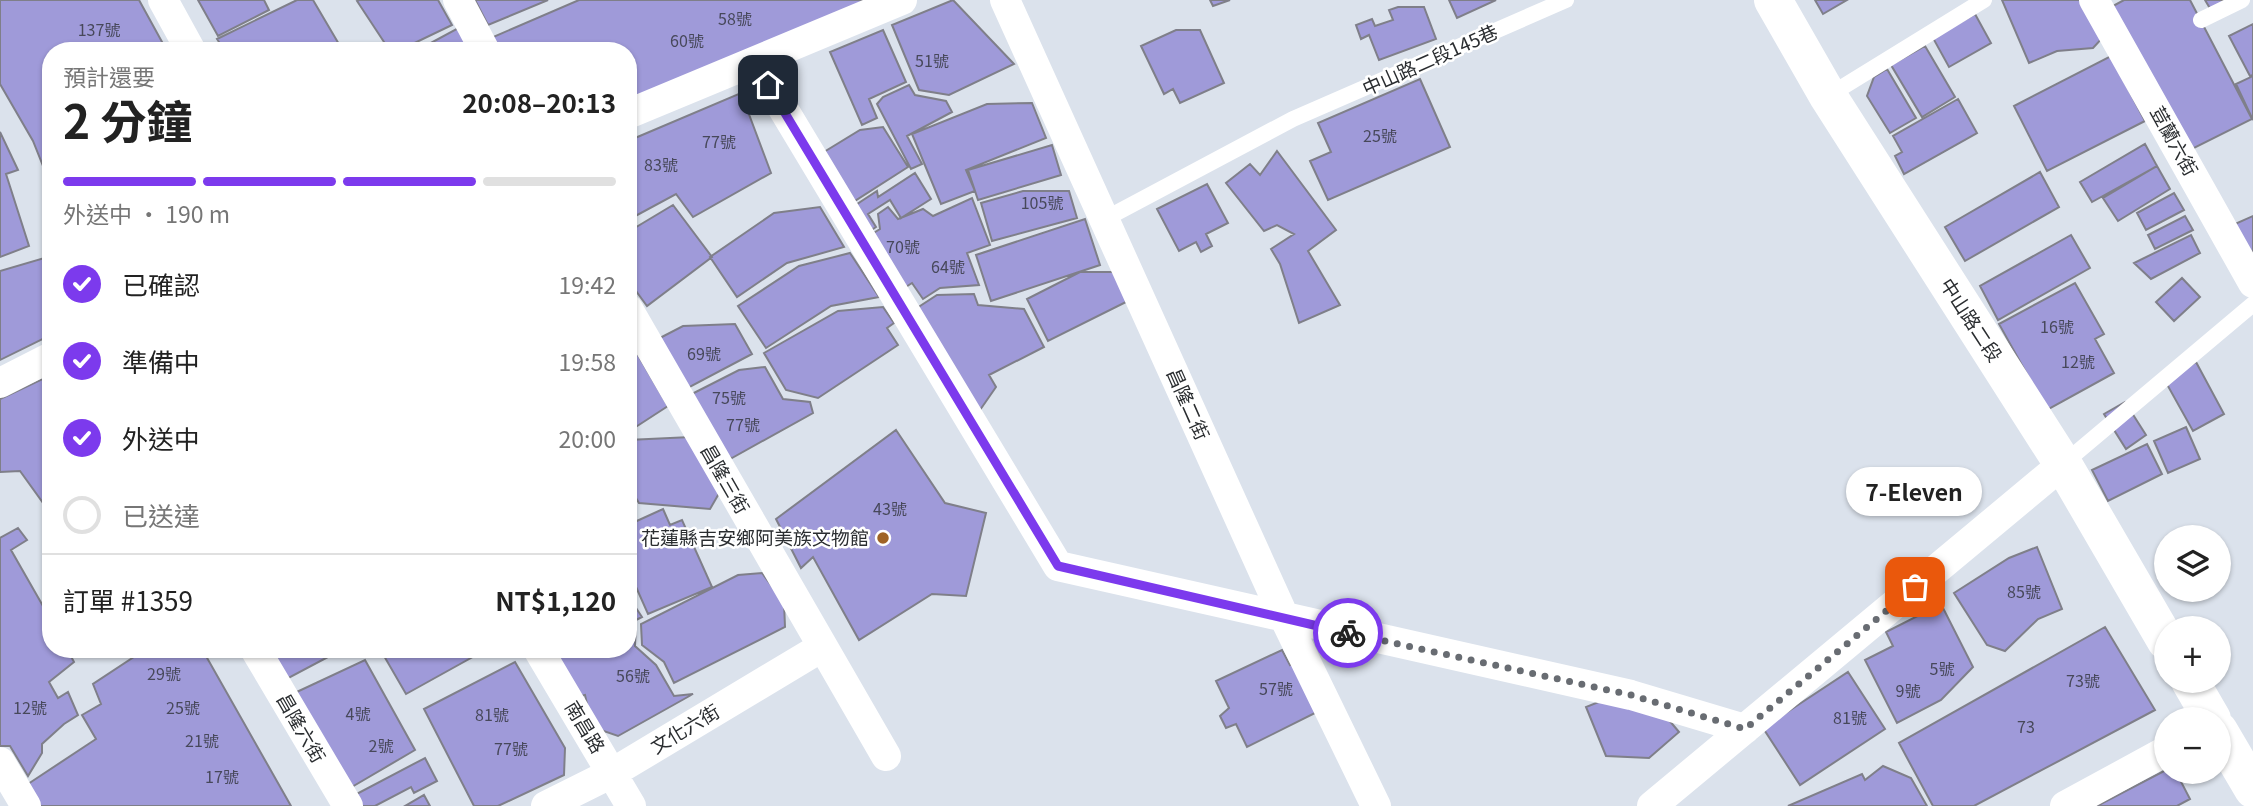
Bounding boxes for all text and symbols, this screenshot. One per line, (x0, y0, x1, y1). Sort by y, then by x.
house number: 58號 (718, 6, 752, 30)
house number: 137號 (78, 17, 120, 41)
street label: 中山路二段145巷 (1357, 17, 1501, 101)
house number: 60號 (670, 28, 704, 52)
house number: 51號 (915, 48, 949, 72)
pin (738, 55, 798, 115)
text: 預計還要 (63, 59, 155, 93)
icon: home (749, 66, 787, 104)
text: 20:08–20:13 (462, 83, 616, 120)
text: 2 分鐘 (63, 86, 193, 152)
street label: 荳蘭六街 (2145, 100, 2206, 180)
house number: 25號 (1363, 123, 1397, 147)
house number: 77號 (702, 129, 736, 153)
house number: 83號 (644, 152, 678, 176)
house number: 105號 (1021, 190, 1063, 214)
text: 外送中 · 190 m (63, 196, 230, 230)
house number: 70號 (886, 234, 920, 258)
house number: 64號 (931, 254, 965, 278)
icon: check (63, 265, 101, 303)
text: 已確認 (122, 265, 200, 302)
text: 19:42 (559, 267, 616, 301)
street label: 中山路二段 (1935, 272, 2009, 366)
house number: 16號 (2040, 314, 2074, 338)
house number: 69號 (687, 341, 721, 365)
icon: check (63, 342, 101, 380)
text: 準備中 (122, 342, 200, 379)
text: 19:58 (559, 344, 616, 378)
house number: 12號 (2061, 349, 2095, 373)
street label: 昌隆二街 (1162, 363, 1217, 444)
house number: 75號 (712, 385, 746, 409)
house number: 77號 (726, 412, 760, 436)
icon: check (63, 419, 101, 457)
text: 外送中 (122, 419, 200, 456)
text: 20:00 (559, 421, 616, 455)
street label: 昌隆三街 (696, 439, 757, 518)
callout: 7-Eleven (1847, 468, 1983, 517)
text: 7-Eleven (1865, 474, 1963, 508)
text: 已送達 (122, 496, 200, 533)
house number: 43號 (873, 496, 907, 520)
place label: 花蓮縣吉安鄉阿美族文物館 (641, 523, 869, 550)
map controls (2154, 525, 2231, 784)
button: layers (2154, 525, 2231, 602)
marker: 花蓮縣吉安鄉阿美族文物館 (875, 530, 891, 546)
pin (1885, 557, 1945, 617)
icon: bag (1896, 568, 1934, 606)
house number: 85號 (2007, 579, 2041, 603)
text: 訂單 #1359 (63, 581, 193, 618)
text: NT$1,120 (495, 581, 616, 618)
courier (1313, 598, 1383, 668)
icon: bike (1329, 614, 1367, 652)
button: + (2154, 616, 2231, 693)
house number: 5號 (1930, 656, 1954, 680)
house number: 29號 (147, 661, 181, 685)
house number: 56號 (616, 663, 650, 687)
house number: 73號 (2066, 668, 2100, 692)
house number: 57號 (1259, 676, 1293, 700)
house number: 9號 (1896, 678, 1920, 702)
street label: 昌隆六街 (272, 688, 333, 767)
house number: 12號 (13, 695, 47, 719)
house number: 25號 (166, 695, 200, 719)
street label: 南昌路 (560, 695, 613, 758)
street label: 文化六街 (645, 697, 724, 759)
house number: 4號 (346, 701, 370, 725)
house number: 81號 (475, 702, 509, 726)
house number: 81號 (1833, 705, 1867, 729)
button: − (2154, 707, 2231, 784)
house number: 73 (2017, 714, 2035, 738)
house number: 21號 (185, 728, 219, 752)
house number: 2號 (369, 733, 393, 757)
house number: 77號 (494, 736, 528, 760)
house number: 17號 (205, 764, 239, 788)

